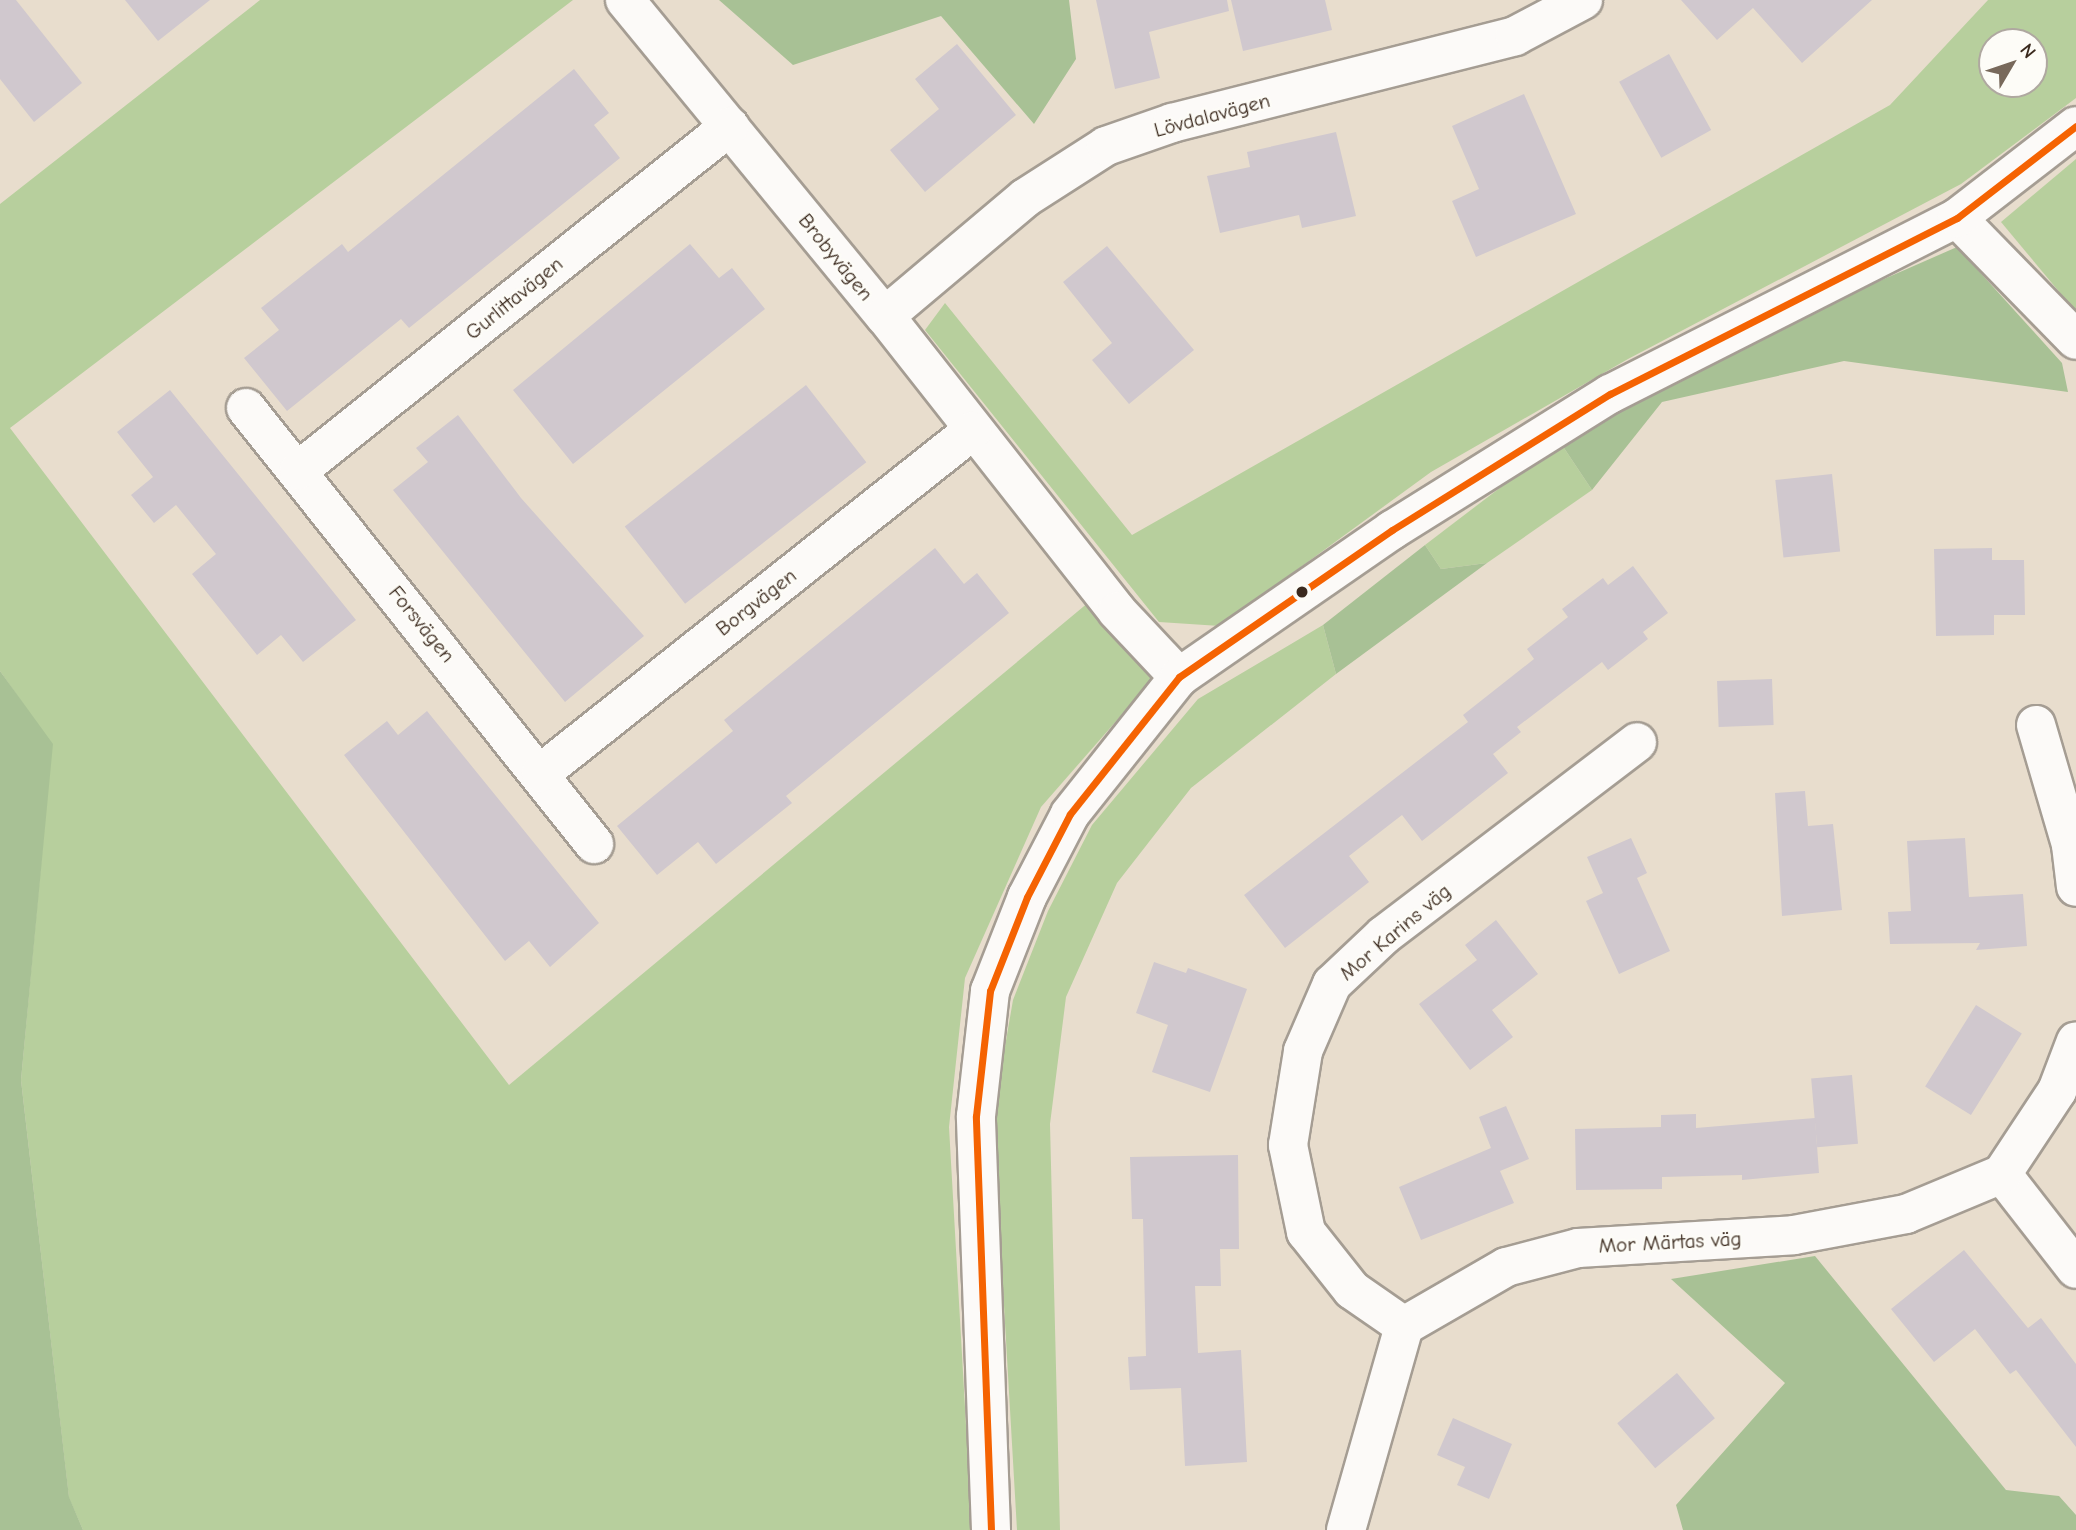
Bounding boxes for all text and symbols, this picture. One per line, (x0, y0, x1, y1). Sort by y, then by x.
north arrow (1978, 28, 2048, 98)
text: N (2015, 39, 2040, 63)
street label: Lövdalavägen (1151, 87, 1273, 143)
street label: Brobyvägen (793, 208, 879, 306)
street label: Gurlittavägen (460, 251, 568, 345)
street label: Borgvägen (711, 563, 801, 641)
street label: Forsvägen (383, 580, 461, 668)
unlabelled marker (1295, 585, 1309, 599)
street label: Mor Karins väg (1334, 878, 1456, 986)
street label: Mor Märtas väg (1598, 1226, 1742, 1258)

